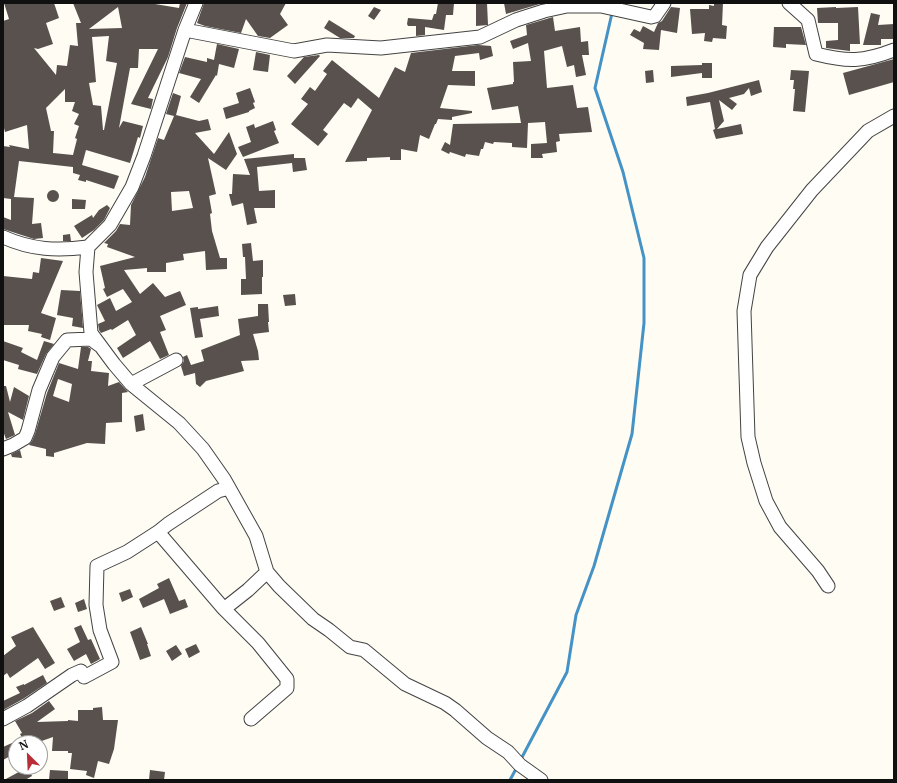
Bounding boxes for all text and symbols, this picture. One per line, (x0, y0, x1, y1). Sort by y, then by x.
north arrow (8, 735, 48, 775)
text: N (17, 737, 30, 753)

